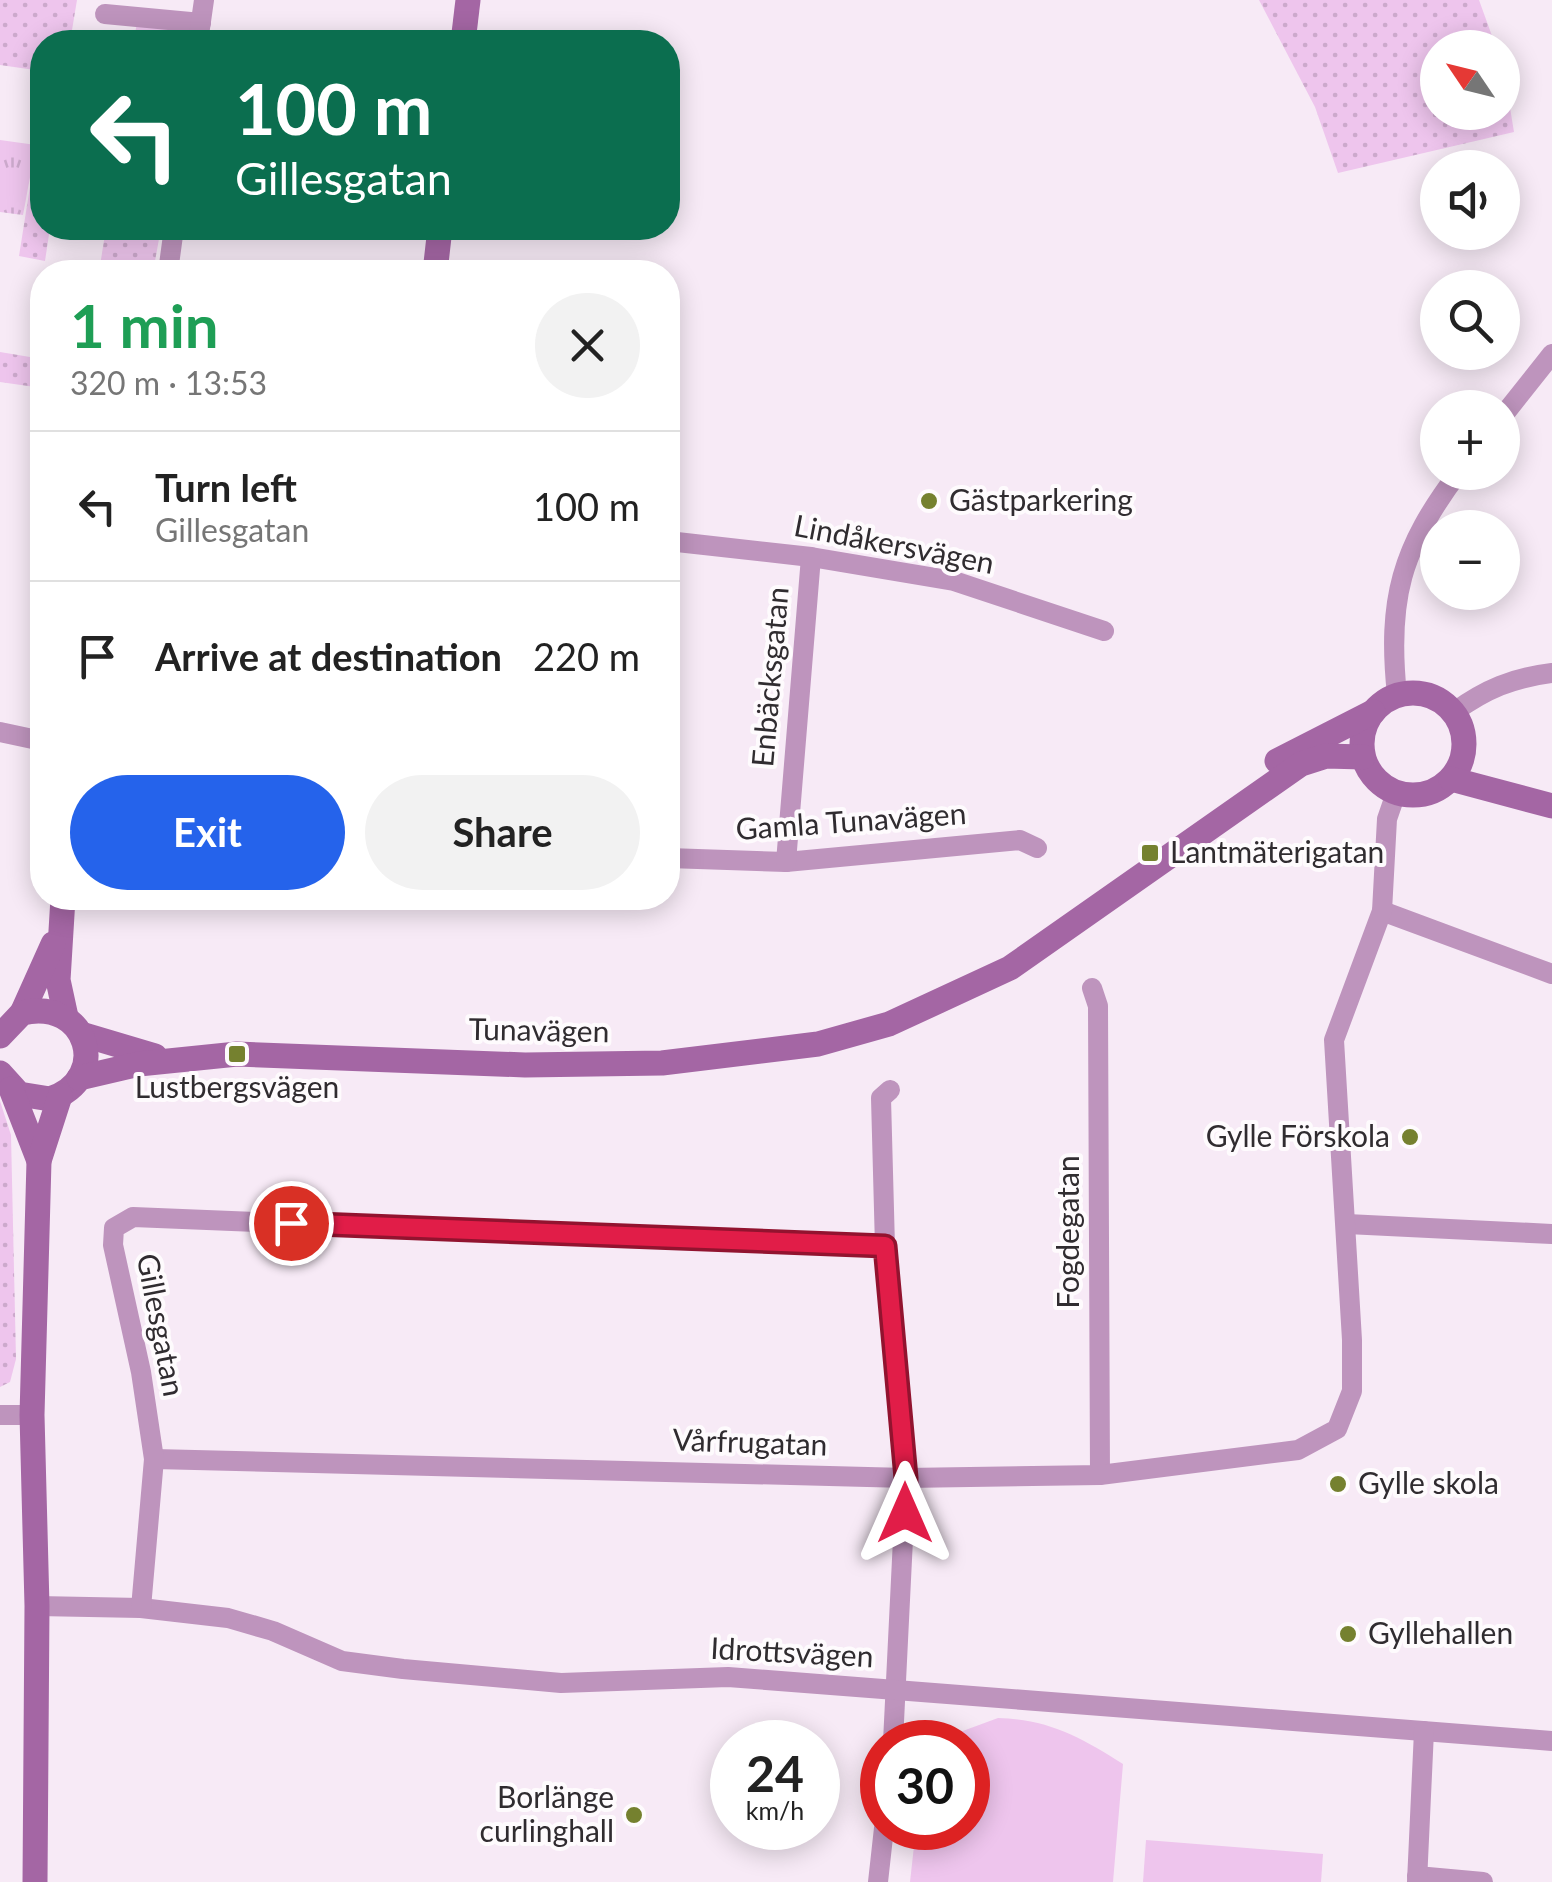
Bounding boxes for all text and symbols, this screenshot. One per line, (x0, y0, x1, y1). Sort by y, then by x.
north arrow (1420, 30, 1520, 130)
map controls (1420, 30, 1520, 610)
text: 100 m (235, 66, 432, 150)
icon: left (70, 70, 200, 200)
button: sound (1420, 150, 1520, 250)
text: Gillesgatan (235, 151, 452, 205)
button: search (1420, 270, 1520, 370)
text: 1 min (70, 289, 219, 361)
button: close (535, 293, 640, 398)
text: 320 m · 13:53 (70, 363, 267, 402)
button: + (1420, 390, 1520, 490)
text: Turn left (155, 464, 297, 510)
icon: left (70, 479, 125, 534)
place label: Gästparkering (949, 481, 1133, 517)
text: 100 m (533, 483, 640, 529)
marker: Gästparkering (918, 490, 940, 512)
street label: Lindåkersvägen (791, 506, 997, 580)
text: Gillesgatan (155, 510, 309, 549)
button: − (1420, 510, 1520, 610)
street label: Enbäcksgatan (743, 585, 795, 768)
icon: arrive (70, 629, 125, 684)
text: Arrive at destination (155, 633, 502, 679)
text: 220 m (533, 633, 640, 679)
button: Exit (70, 775, 345, 890)
button: Share (365, 775, 640, 890)
street label: Gamla Tunavägen (734, 794, 967, 846)
place label: Lantmäterigatan (1170, 833, 1384, 869)
marker: Lantmäterigatan (1139, 842, 1161, 864)
street label: Tunavägen (468, 1010, 610, 1048)
marker: Lustbergsvägen (226, 1043, 248, 1065)
place label: Lustbergsvägen (135, 1068, 339, 1104)
place label: Gylle Förskola (1206, 1117, 1390, 1153)
marker: Gylle Förskola (1399, 1126, 1421, 1148)
street label: Fogdegatan (1049, 1155, 1085, 1309)
pin (249, 1181, 334, 1266)
icon: arrive (264, 1196, 319, 1251)
street label: Gillesgatan (130, 1250, 193, 1399)
street label: Vårfrugatan (672, 1420, 828, 1462)
position arrow (853, 1461, 957, 1565)
place label: Gylle skola (1358, 1464, 1499, 1500)
marker: Gylle skola (1327, 1473, 1349, 1495)
place label: Gyllehallen (1368, 1614, 1513, 1650)
marker: Gyllehallen (1337, 1623, 1359, 1645)
street label: Idrottsvägen (710, 1629, 874, 1673)
speed limit sign: 30 (860, 1720, 990, 1850)
text: 24 (746, 1743, 804, 1803)
place label: Borlänge curlinghall (480, 1778, 614, 1848)
text: km/h (746, 1795, 804, 1825)
marker: Borlänge curlinghall (623, 1804, 645, 1826)

